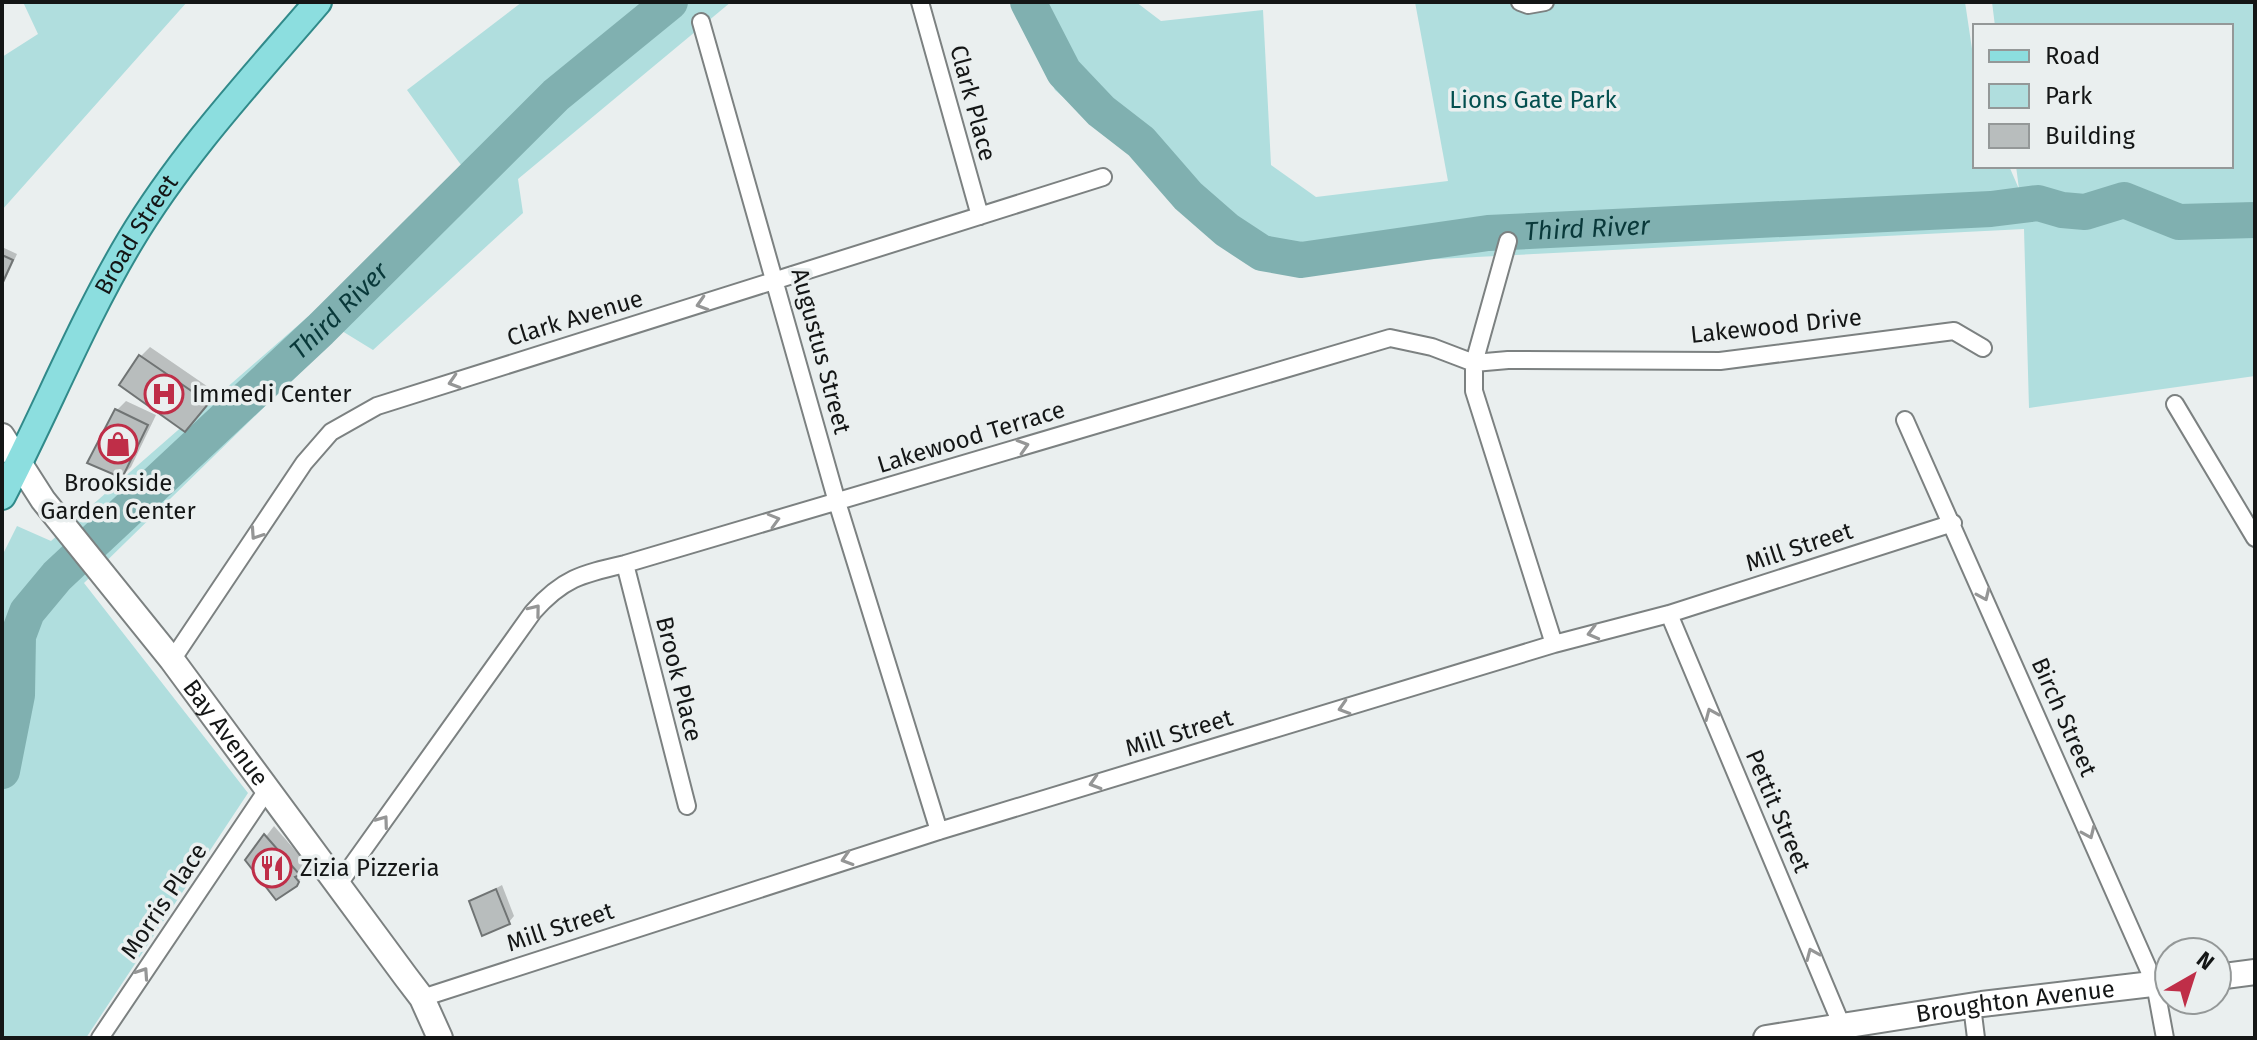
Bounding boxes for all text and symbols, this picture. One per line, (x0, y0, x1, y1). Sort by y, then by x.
legend (1973, 24, 2233, 168)
street label: Clark Place (944, 42, 1002, 164)
text: Road (2045, 42, 2100, 70)
text: Park (2045, 82, 2093, 110)
park label: Lions Gate Park (1449, 86, 1617, 114)
text: Building (2045, 122, 2135, 150)
street label: Broad Street (89, 169, 184, 299)
water label: Third River (1524, 210, 1652, 247)
water label: Third River (284, 255, 396, 366)
street label: Augustus Street (785, 265, 857, 437)
street label: Clark Avenue (504, 284, 646, 352)
one-way arrow (696, 294, 710, 310)
street label: Lakewood Drive (1689, 303, 1863, 349)
one-way arrow (448, 372, 462, 388)
hospital icon: Immedi Center (143, 373, 185, 415)
place label: Immedi Center (192, 380, 352, 408)
street label: Lakewood Terrace (874, 395, 1068, 479)
shop icon: Brookside Garden Center (97, 423, 139, 465)
one-way arrow (1016, 439, 1030, 455)
place label: Brookside Garden Center (40, 469, 196, 525)
one-way arrow (767, 513, 780, 529)
street label: Mill Street (1742, 516, 1856, 577)
one-way arrow (251, 525, 266, 539)
one-way arrow (1975, 586, 1991, 601)
one-way arrow (525, 605, 540, 619)
street label: Brook Place (650, 614, 708, 744)
one-way arrow (1587, 624, 1601, 641)
street label: Birch Street (2025, 653, 2103, 781)
street label: Bay Avenue (177, 674, 274, 791)
one-way arrow (1338, 698, 1352, 714)
street label: Mill Street (1122, 703, 1236, 763)
one-way arrow (1705, 708, 1721, 723)
street label: Pettit Street (1740, 745, 1817, 877)
one-way arrow (1089, 774, 1103, 790)
one-way arrow (374, 816, 388, 830)
one-way arrow (2079, 824, 2095, 839)
street label: Morris Place (115, 838, 213, 964)
restaurant icon: Zizia Pizzeria (251, 847, 293, 889)
one-way arrow (840, 850, 854, 866)
place label: Zizia Pizzeria (300, 854, 440, 882)
street label: Mill Street (503, 896, 617, 957)
north arrow (2153, 936, 2233, 1016)
text: N (2191, 946, 2219, 976)
one-way arrow (1805, 948, 1821, 962)
one-way arrow (134, 968, 149, 982)
street label: Broughton Avenue (1914, 975, 2116, 1028)

